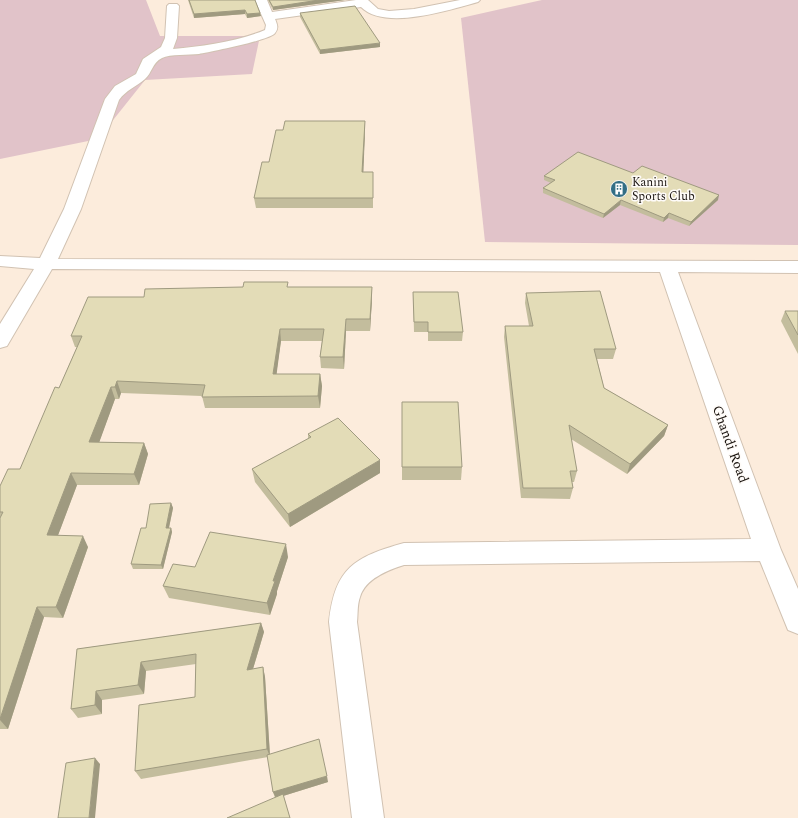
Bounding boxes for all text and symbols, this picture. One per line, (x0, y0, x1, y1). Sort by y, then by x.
place label: Kanini Sports Club (632, 173, 695, 206)
building icon: Kanini Sports Club (609, 179, 629, 199)
street label: Ghandi Road (707, 402, 754, 486)

